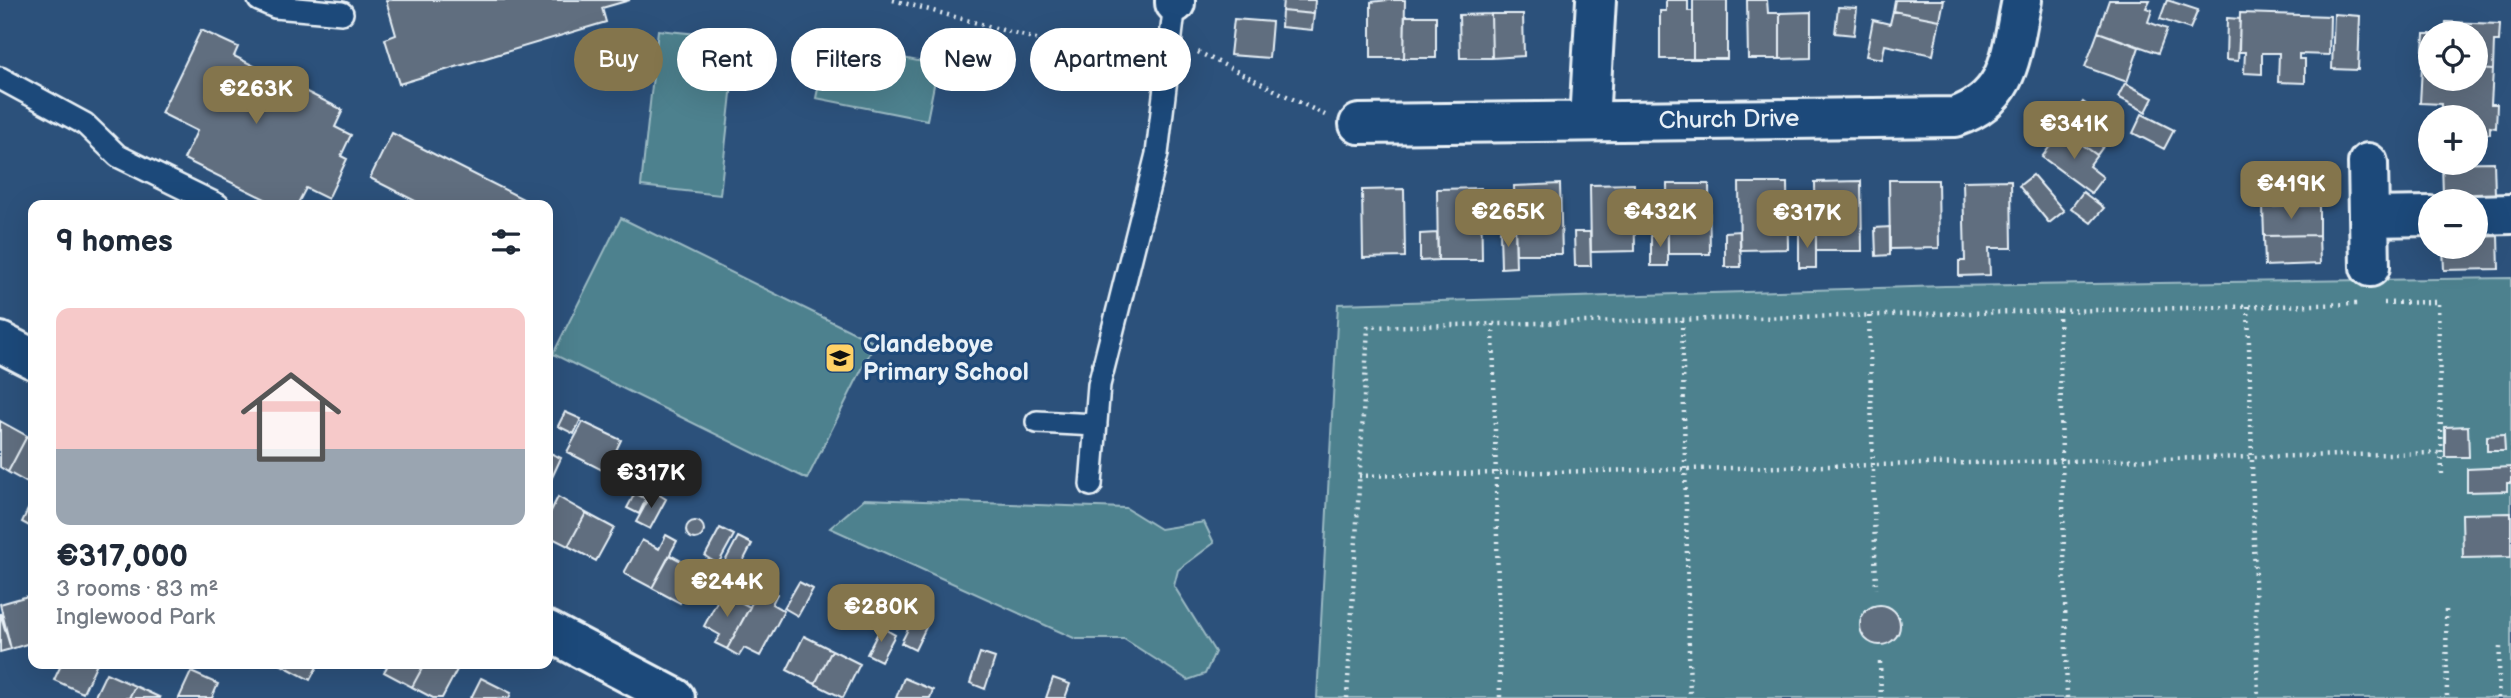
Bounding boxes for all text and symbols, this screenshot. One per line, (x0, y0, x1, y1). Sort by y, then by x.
map controls (2418, 21, 2488, 259)
button: locate (2418, 21, 2488, 91)
chip: Buy (574, 28, 663, 91)
chip: Rent (677, 28, 777, 91)
chip: Filters (791, 28, 906, 91)
chip: New (920, 28, 1016, 91)
chip: Apartment (1030, 28, 1191, 91)
pin: €263K (207, 66, 305, 126)
text: €263K (219, 75, 293, 103)
pin: €341K (2025, 102, 2123, 161)
street label: Church Drive (1658, 104, 1800, 135)
button: + (2418, 105, 2488, 175)
text: €341K (2039, 110, 2109, 138)
pin: €419K (2242, 162, 2340, 221)
text: €419K (2256, 170, 2326, 198)
button: − (2418, 189, 2488, 259)
pin: €265K (1459, 190, 1557, 249)
pin: €432K (1611, 190, 1709, 249)
pin: €317K (1758, 190, 1856, 250)
text: €265K (1471, 198, 1545, 226)
text: €432K (1623, 198, 1697, 226)
text: €317K (1773, 199, 1841, 227)
icon: filters (487, 223, 525, 261)
text: 9 homes (56, 224, 173, 260)
place label: Clandeboye Primary School (863, 330, 1029, 387)
school or university icon: Clandeboye Primary School (823, 341, 857, 375)
icon: home (228, 354, 354, 480)
pin: €317K (602, 450, 700, 510)
text: €317K (617, 459, 685, 487)
text: €317,000 (56, 539, 188, 575)
pin: €244K (678, 560, 776, 619)
text: €244K (691, 568, 763, 596)
text: 3 rooms · 83 m² (56, 575, 218, 603)
pin: €280K (832, 584, 930, 644)
text: €280K (844, 593, 918, 621)
text: Inglewood Park (56, 603, 215, 631)

